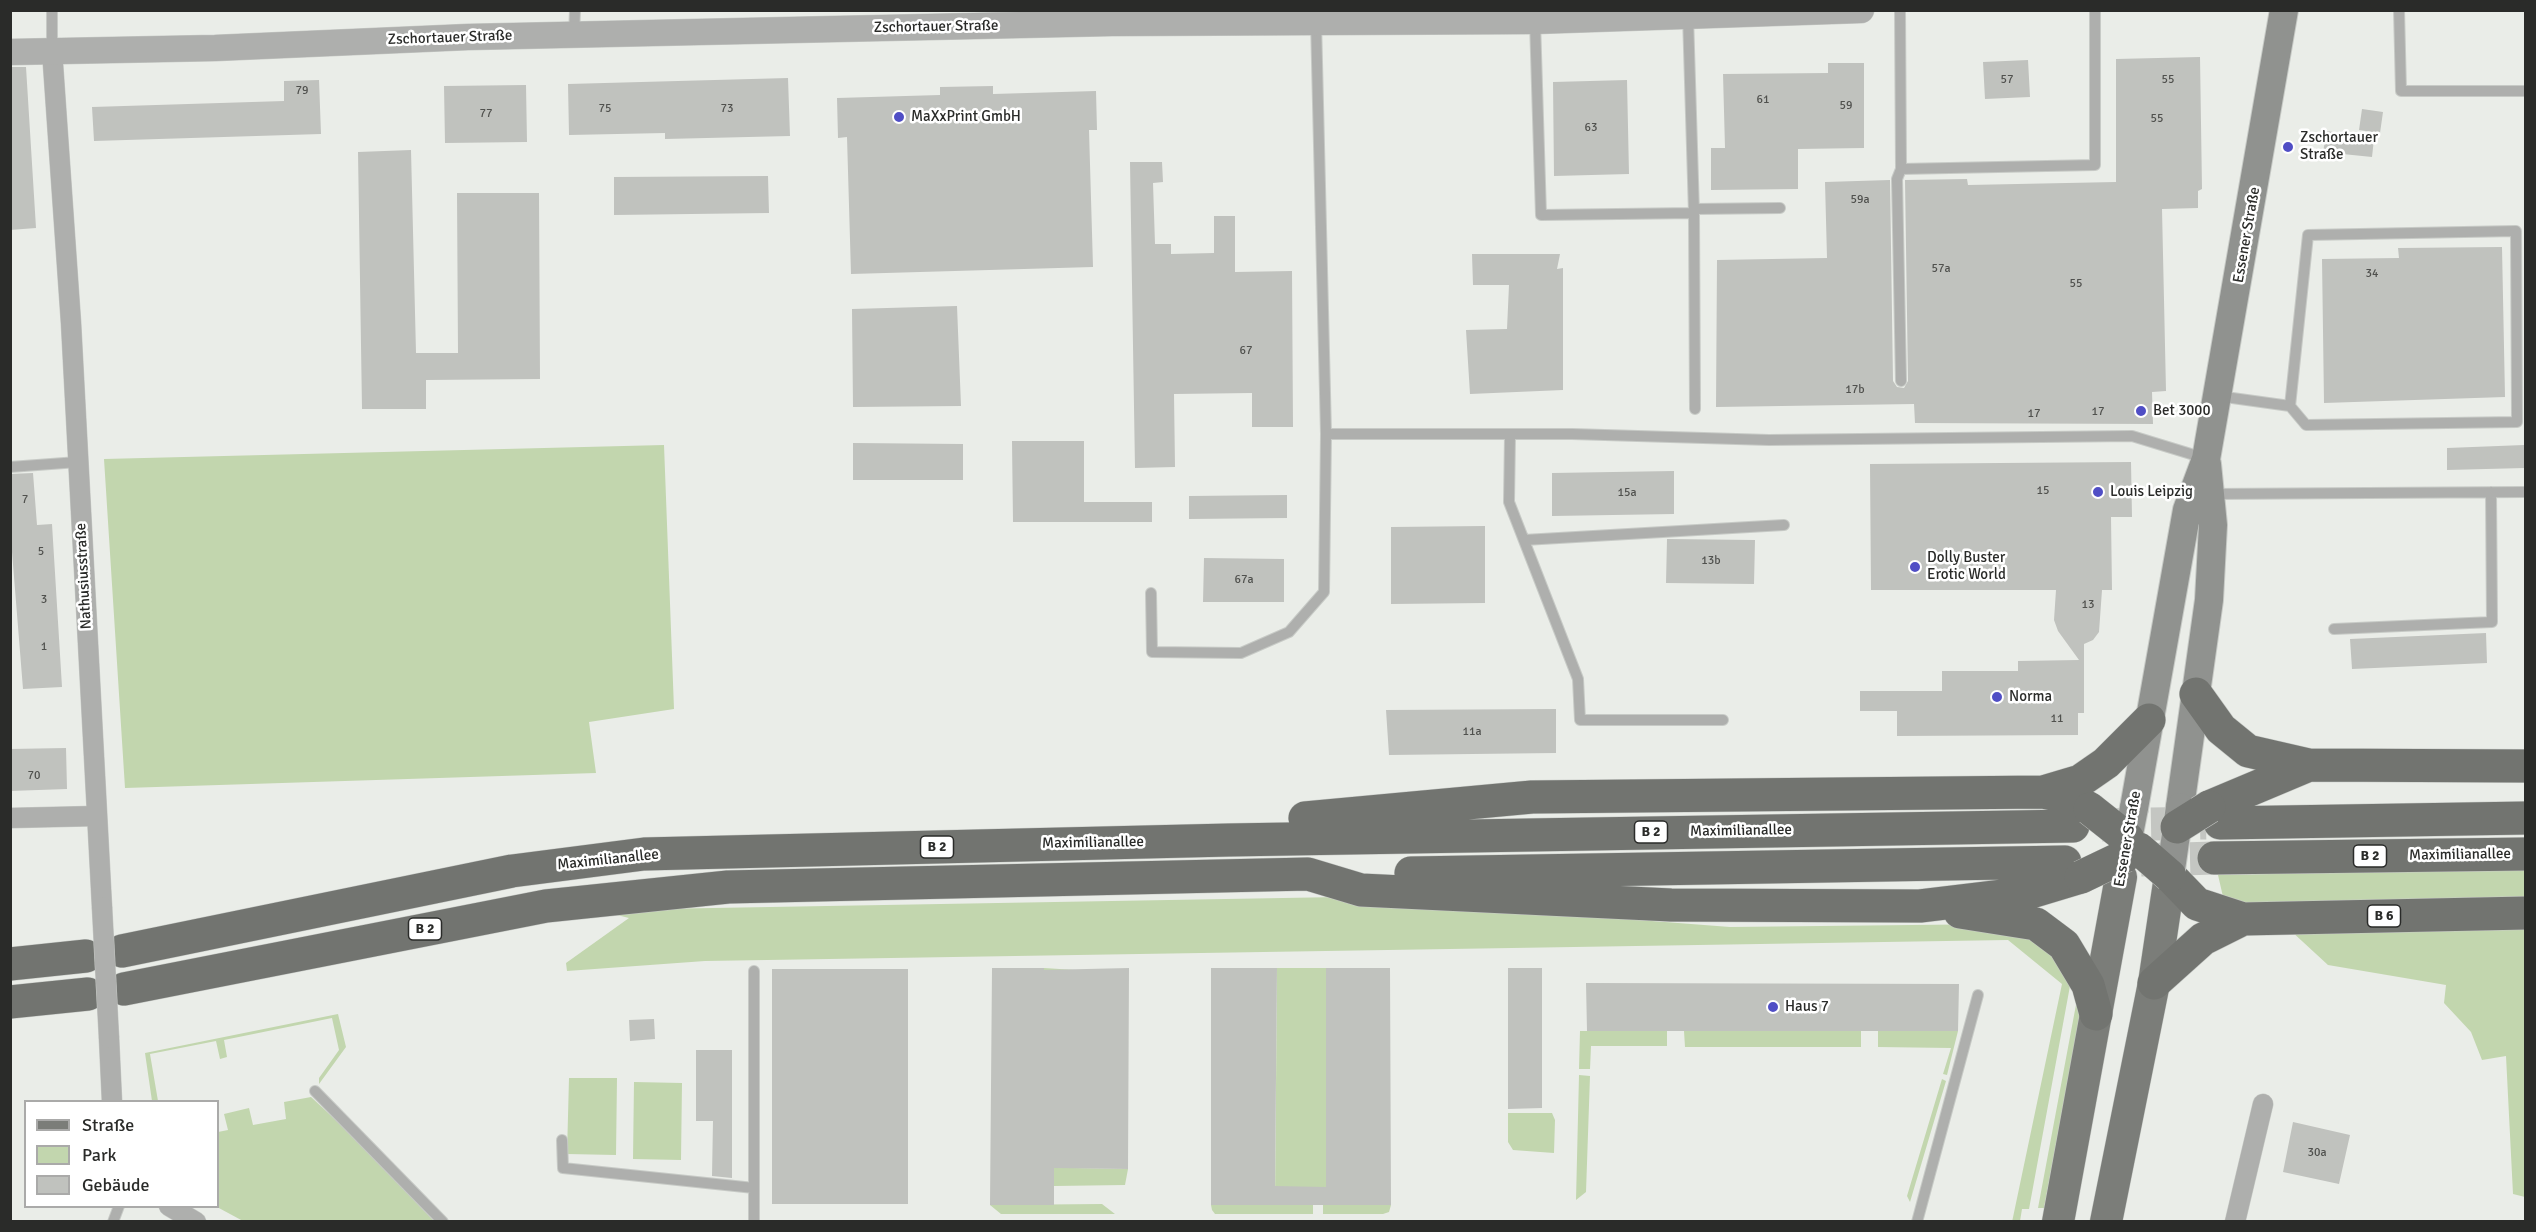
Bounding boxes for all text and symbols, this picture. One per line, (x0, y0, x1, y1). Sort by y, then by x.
street label: Zschortauer Straße (873, 17, 999, 37)
street label: Zschortauer Straße (387, 27, 513, 49)
house number: 57 (2001, 73, 2013, 87)
house number: 55 (2162, 73, 2174, 87)
house number: 79 (296, 84, 308, 98)
house number: 61 (1757, 93, 1769, 107)
house number: 59 (1840, 99, 1852, 113)
house number: 75 (599, 102, 611, 116)
house number: 73 (721, 102, 733, 116)
house number: 77 (480, 107, 492, 121)
place label: MaXxPrint GmbH (911, 108, 1021, 126)
marker: MaXxPrint GmbH (892, 110, 906, 124)
house number: 55 (2151, 112, 2163, 126)
house number: 63 (1585, 121, 1597, 135)
place label: Zschortauer Straße (2300, 129, 2378, 164)
marker: Zschortauer Straße (2281, 140, 2295, 154)
street label: Essener Straße (2230, 186, 2264, 284)
house number: 59a (1850, 193, 1870, 207)
house number: 57a (1931, 262, 1951, 276)
house number: 34 (2366, 267, 2378, 281)
house number: 55 (2070, 277, 2082, 291)
house number: 67 (1240, 344, 1252, 358)
house number: 17b (1845, 383, 1865, 397)
place label: Bet 3000 (2153, 402, 2211, 420)
marker: Bet 3000 (2134, 404, 2148, 418)
house number: 17 (2092, 405, 2104, 419)
house number: 17 (2028, 407, 2040, 421)
place label: Louis Leipzig (2110, 483, 2193, 501)
house number: 15 (2037, 484, 2049, 498)
marker: Louis Leipzig (2091, 485, 2105, 499)
house number: 15a (1617, 486, 1637, 500)
house number: 7 (22, 493, 28, 507)
street label: Nathusiusstraße (72, 522, 96, 630)
house number: 5 (38, 545, 44, 559)
place label: Dolly Buster Erotic World (1927, 549, 2006, 584)
house number: 13b (1701, 554, 1721, 568)
marker: Dolly Buster Erotic World (1908, 560, 1922, 574)
house number: 67a (1234, 573, 1254, 587)
house number: 3 (41, 593, 47, 607)
house number: 13 (2082, 598, 2094, 612)
house number: 1 (41, 640, 47, 654)
place label: Norma (2009, 688, 2052, 706)
marker: Norma (1990, 690, 2004, 704)
house number: 11 (2051, 712, 2063, 726)
house number: 11a (1462, 725, 1482, 739)
house number: 70 (28, 769, 40, 783)
street label: Essener Straße (2111, 790, 2145, 888)
road number: B 2 (1634, 821, 1668, 843)
street label: Maximilianallee (1690, 821, 1792, 841)
street label: Maximilianallee (1042, 833, 1144, 853)
road number: B 2 (920, 836, 954, 858)
road number: B 2 (2354, 845, 2386, 867)
street label: Maximilianallee (2409, 845, 2511, 865)
street label: Maximilianallee (556, 846, 660, 874)
road number: B 6 (2368, 905, 2400, 927)
road number: B 2 (408, 918, 442, 940)
place label: Haus 7 (1785, 998, 1829, 1016)
marker: Haus 7 (1766, 1000, 1780, 1014)
legend (24, 1100, 219, 1208)
text: Straße (82, 1114, 134, 1136)
text: Park (82, 1144, 117, 1166)
house number: 30a (2307, 1146, 2327, 1160)
text: Gebäude (82, 1174, 150, 1196)

